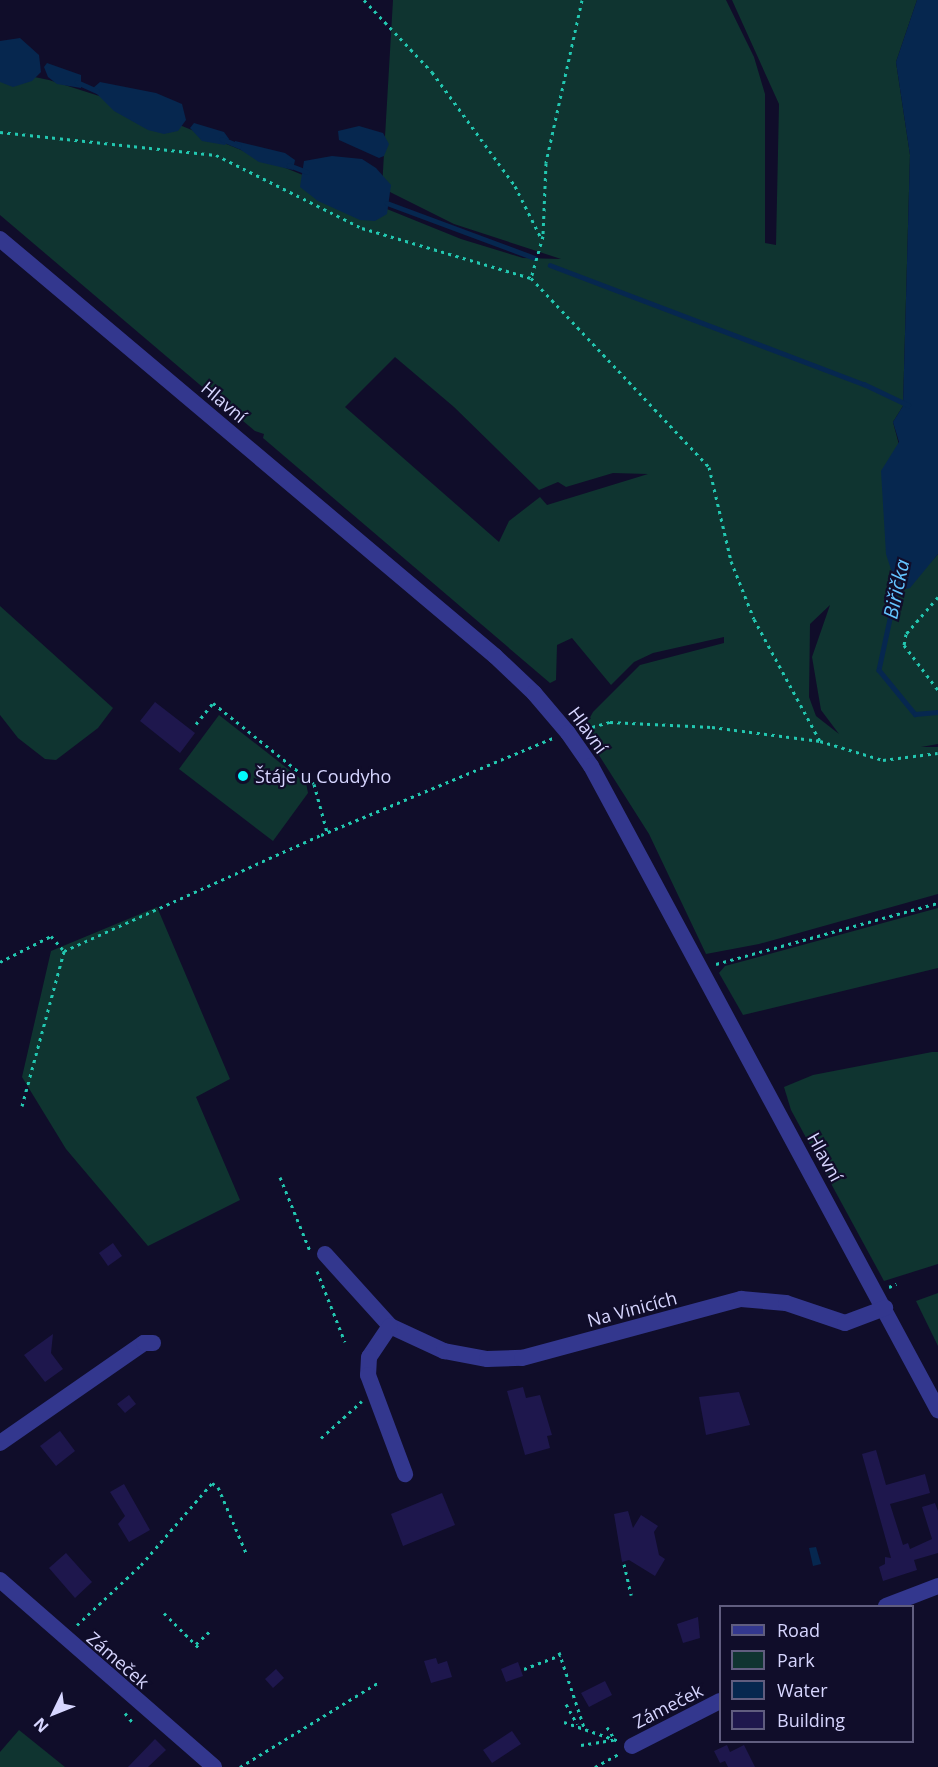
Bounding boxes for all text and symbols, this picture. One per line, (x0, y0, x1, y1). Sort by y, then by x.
street label: Hlavní (197, 377, 251, 427)
water label: Biřička (878, 557, 914, 621)
street label: Hlavní (564, 702, 612, 758)
place label: Štáje u Coudyho (255, 765, 391, 787)
marker: Štáje u Coudyho (236, 769, 250, 783)
street label: Hlavní (803, 1129, 847, 1185)
street label: Na Vinicích (585, 1287, 679, 1331)
legend (719, 1605, 914, 1743)
text: Road (777, 1618, 820, 1642)
street label: Zámeček (83, 1627, 153, 1693)
text: Park (777, 1648, 815, 1672)
text: Water (777, 1678, 828, 1702)
street label: Zámeček (630, 1679, 706, 1733)
north arrow (24, 1683, 84, 1743)
text: Building (777, 1708, 845, 1732)
text: N (28, 1713, 53, 1738)

